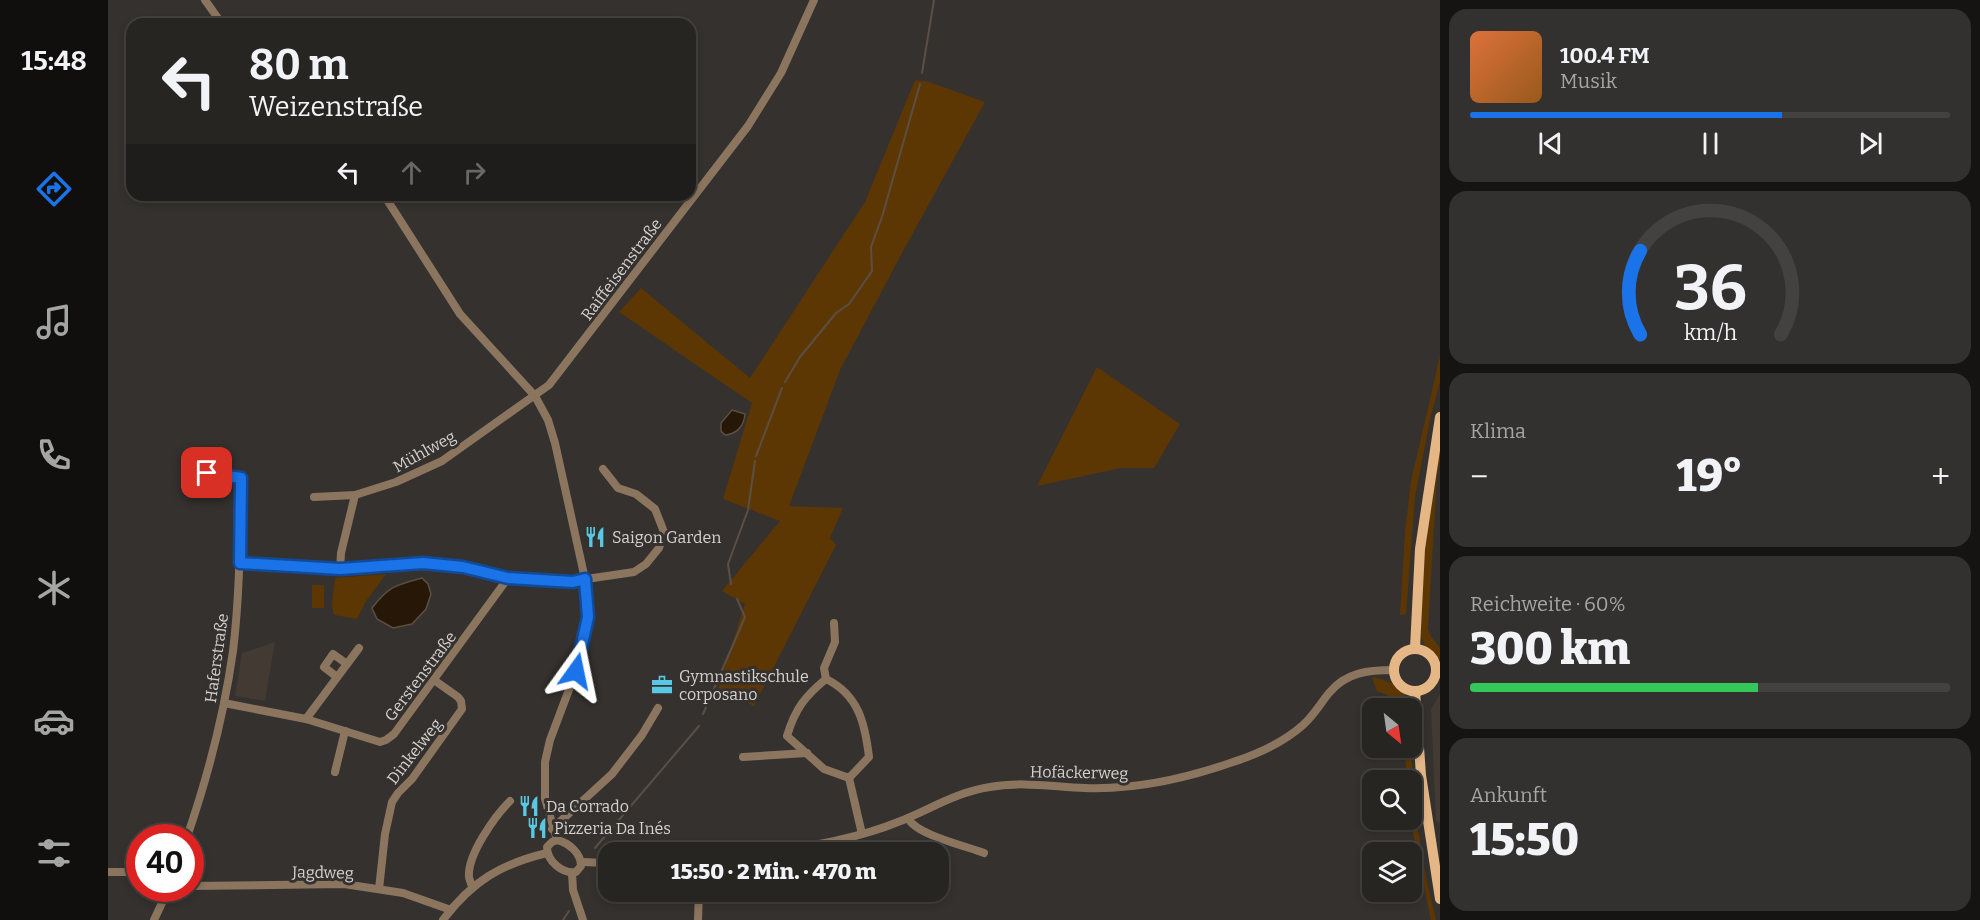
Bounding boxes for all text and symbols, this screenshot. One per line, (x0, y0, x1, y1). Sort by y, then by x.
text: 80 m (249, 40, 349, 90)
icon: left (150, 42, 228, 120)
text: 100.4 FM (1560, 42, 1650, 69)
text: 15:48 (21, 45, 87, 77)
text: Musik (1560, 69, 1617, 93)
text: Weizenstraße (249, 91, 423, 123)
icon: previous (1534, 127, 1567, 160)
icon: pause (1694, 127, 1727, 160)
icon: next (1854, 127, 1887, 160)
icon: left (332, 156, 365, 189)
icon: ahead (395, 156, 428, 189)
icon: right (458, 156, 491, 189)
icon: directions (33, 168, 75, 210)
street label: Raiffeisenstraße (577, 215, 666, 324)
text: 36 (1674, 251, 1746, 326)
icon: music (33, 301, 75, 343)
text: km/h (1683, 320, 1737, 346)
text: Klima (1470, 419, 1526, 443)
street label: Mühlweg (390, 426, 459, 476)
icon: phone (33, 434, 75, 476)
pin (181, 447, 232, 498)
text: 19° (1677, 449, 1743, 503)
icon: arrive (190, 456, 223, 489)
text: − (1470, 457, 1488, 497)
text: + (1931, 457, 1950, 497)
restaurant icon: Saigon Garden (583, 525, 607, 549)
place label: Saigon Garden (612, 528, 721, 547)
icon: climate (33, 567, 75, 609)
text: Reichweite · 60% (1470, 592, 1626, 616)
street label: Haferstraße (201, 612, 232, 704)
text: 300 km (1470, 622, 1630, 676)
street label: Gerstenstraße (381, 628, 460, 725)
position arrow (544, 639, 608, 703)
place label: Gymnastikschule corposano (679, 667, 809, 704)
office icon: Gymnastikschule corposano (650, 673, 674, 697)
north arrow (1362, 698, 1422, 758)
map controls (1362, 698, 1422, 902)
icon: car (33, 700, 75, 742)
street label: Dinkelweg (383, 715, 446, 788)
street label: Hofäckerweg (1030, 762, 1128, 783)
button: search (1362, 770, 1422, 830)
text: Ankunft (1470, 783, 1547, 807)
restaurant icon: Da Corrado (517, 794, 541, 818)
place label: Da Corrado (546, 797, 629, 816)
text: 15:50 (1470, 813, 1579, 867)
restaurant icon: Pizzeria Da Inés (525, 816, 549, 840)
place label: Pizzeria Da Inés (554, 819, 671, 838)
speed limit sign: 40 (126, 824, 204, 902)
icon: filters (33, 832, 75, 874)
button: layers (1362, 842, 1422, 902)
text: 15:50 · 2 Min. · 470 m (671, 858, 876, 885)
street label: Jagdweg (291, 862, 354, 883)

